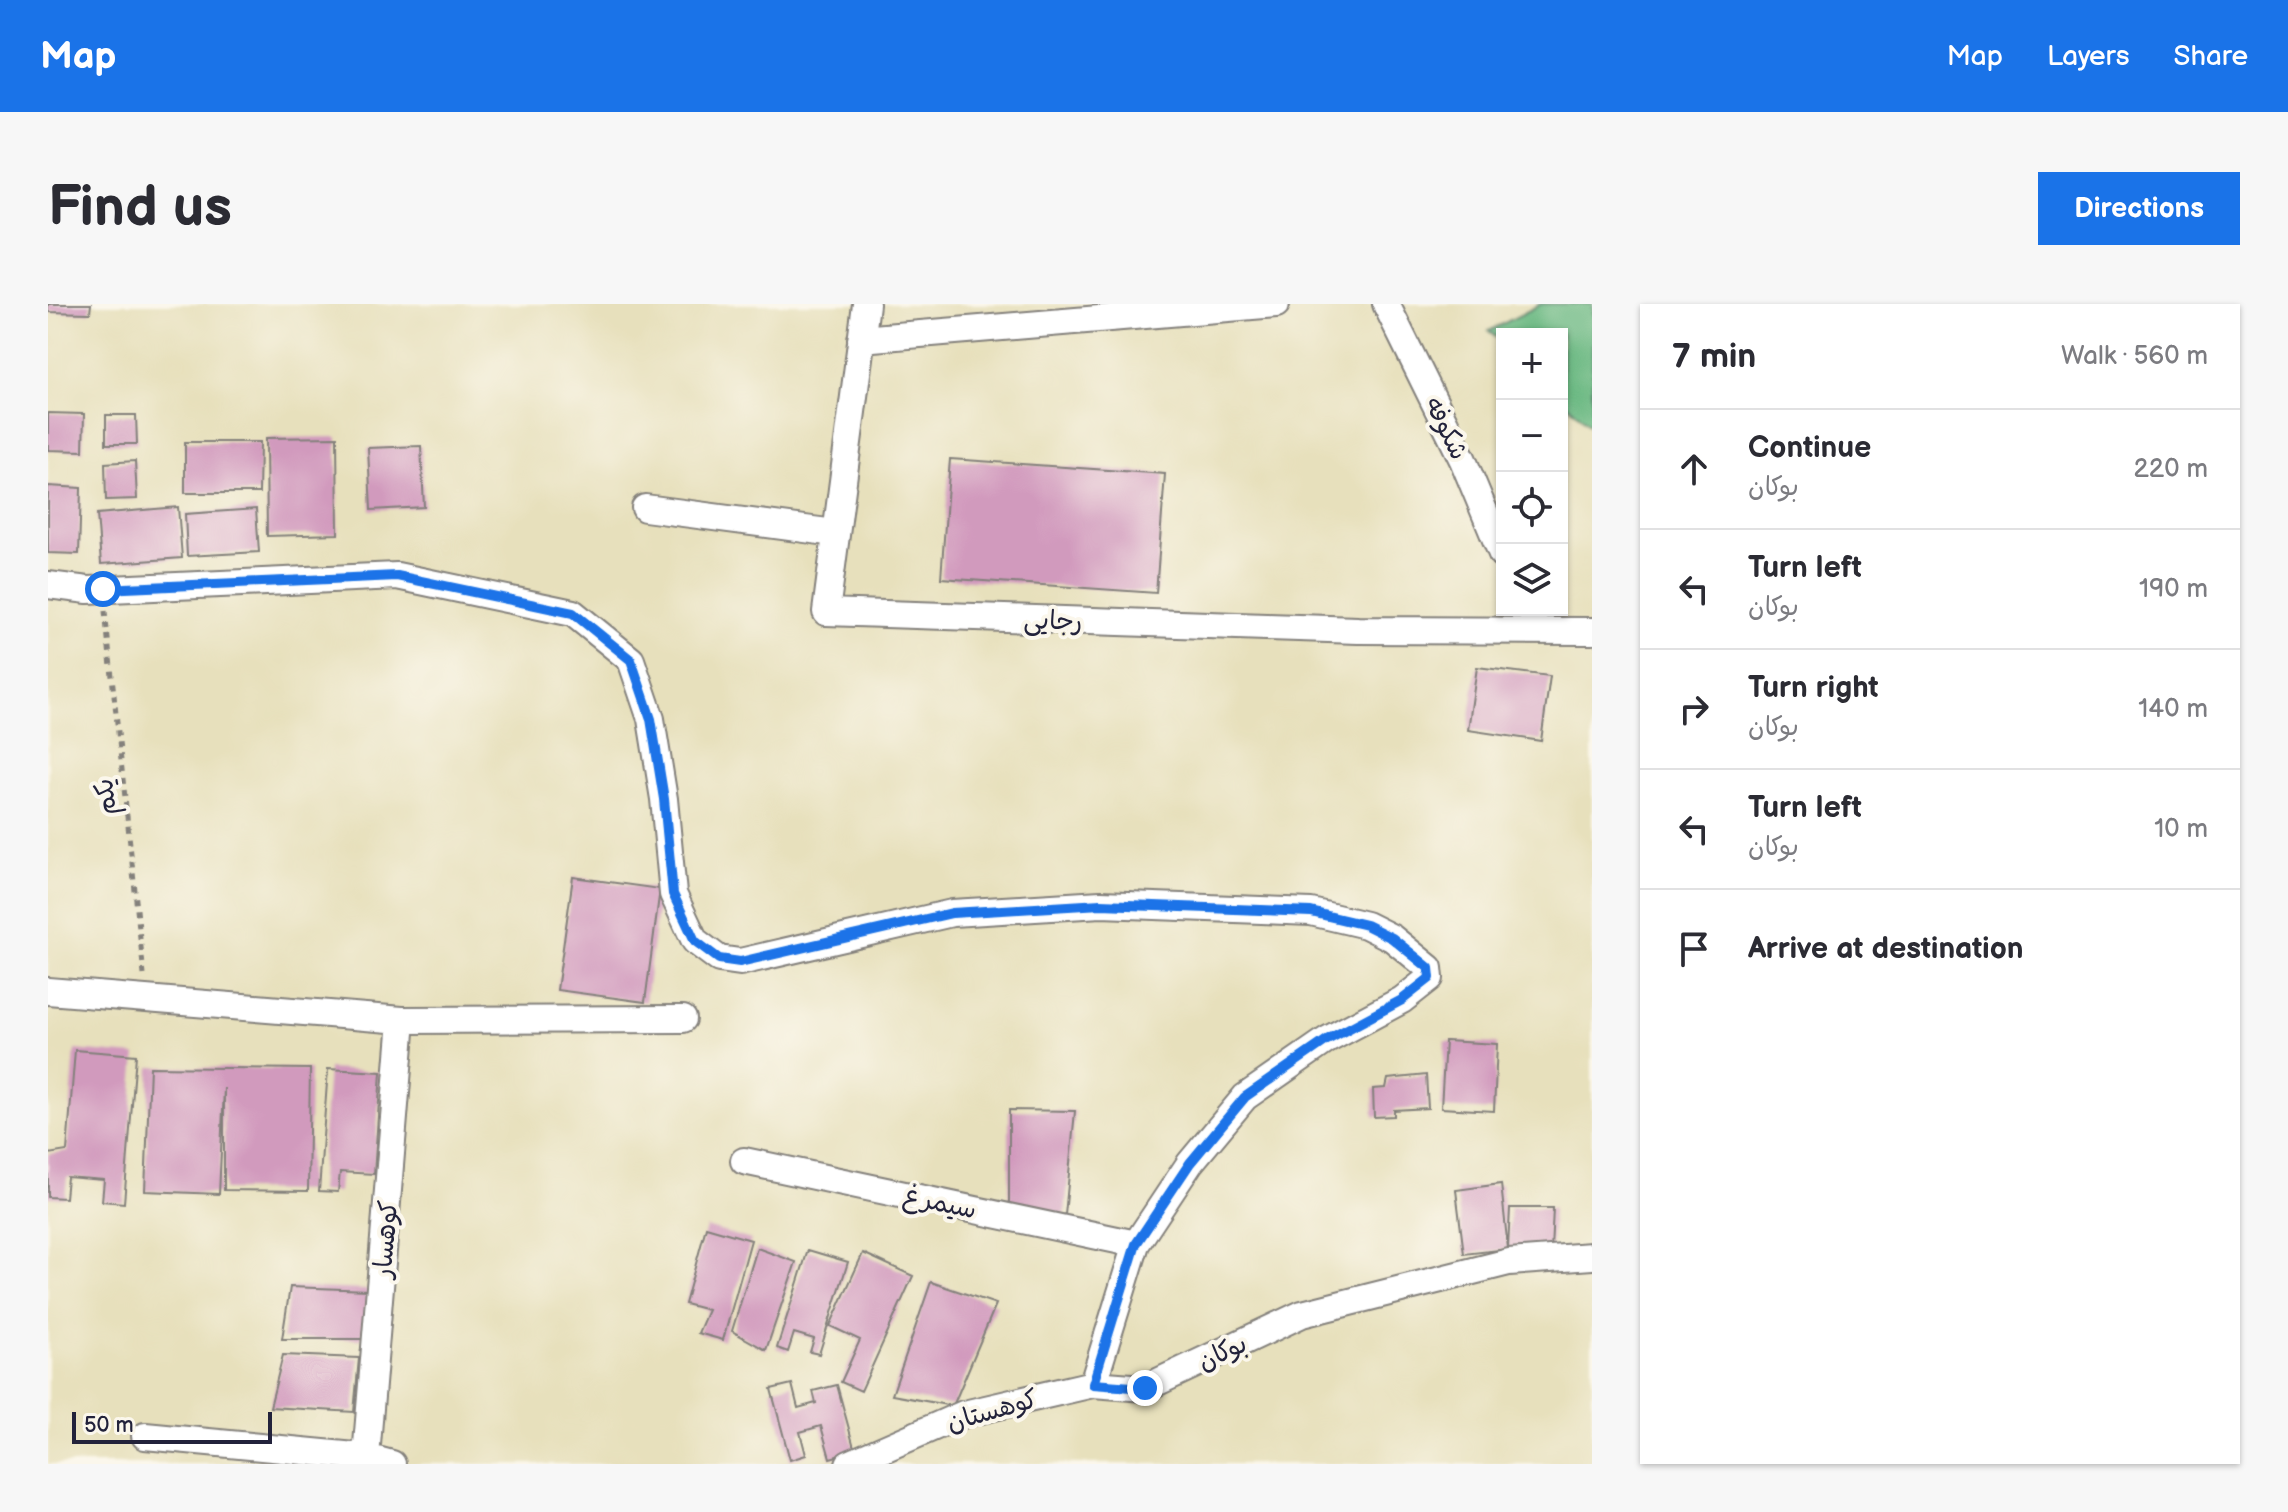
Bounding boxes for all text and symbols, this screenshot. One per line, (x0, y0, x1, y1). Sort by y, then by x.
text: Map (40, 34, 116, 79)
text: Map (1947, 40, 2003, 73)
text: Layers (2047, 40, 2130, 73)
text: Share (2174, 40, 2248, 73)
button: Directions (2038, 172, 2240, 245)
text: Find us (48, 175, 232, 242)
map controls (1496, 328, 1568, 616)
button: + (1496, 328, 1568, 400)
text: 7 min (1672, 336, 1756, 377)
text: Walk · 560 m (2061, 341, 2208, 372)
street label: شکوفه (1417, 392, 1474, 465)
button: − (1496, 400, 1568, 472)
text: Continue (1748, 430, 1871, 466)
icon: ahead (1672, 447, 1716, 491)
text: 220 m (2134, 454, 2208, 485)
button: locate (1496, 472, 1568, 544)
text: بوکان (1748, 472, 1799, 503)
button: layers (1496, 544, 1568, 616)
text: Turn left (1748, 550, 1862, 586)
icon: left (1672, 567, 1716, 611)
route start (85, 571, 121, 607)
text: 190 m (2139, 574, 2208, 605)
text: بوکان (1748, 592, 1799, 623)
street label: رجایی (1023, 605, 1083, 638)
text: Turn right (1748, 670, 1879, 706)
icon: right (1672, 687, 1716, 731)
text: 140 m (2138, 694, 2208, 725)
text: بوکان (1748, 712, 1799, 743)
street label: یکم (89, 777, 127, 817)
text: Turn left (1748, 790, 1862, 826)
icon: left (1672, 807, 1716, 851)
text: 10 m (2154, 814, 2208, 845)
text: بوکان (1748, 832, 1799, 863)
icon: arrive (1672, 927, 1716, 971)
text: Arrive at destination (1748, 931, 2024, 967)
street label: سیمرغ (900, 1181, 979, 1227)
street label: کوهسار (367, 1199, 405, 1281)
street label: بوکان (1193, 1329, 1252, 1378)
route end (1127, 1370, 1163, 1406)
street label: کوهستان (943, 1384, 1041, 1439)
scale bar (72, 1408, 272, 1444)
text: 50 m (84, 1412, 134, 1439)

